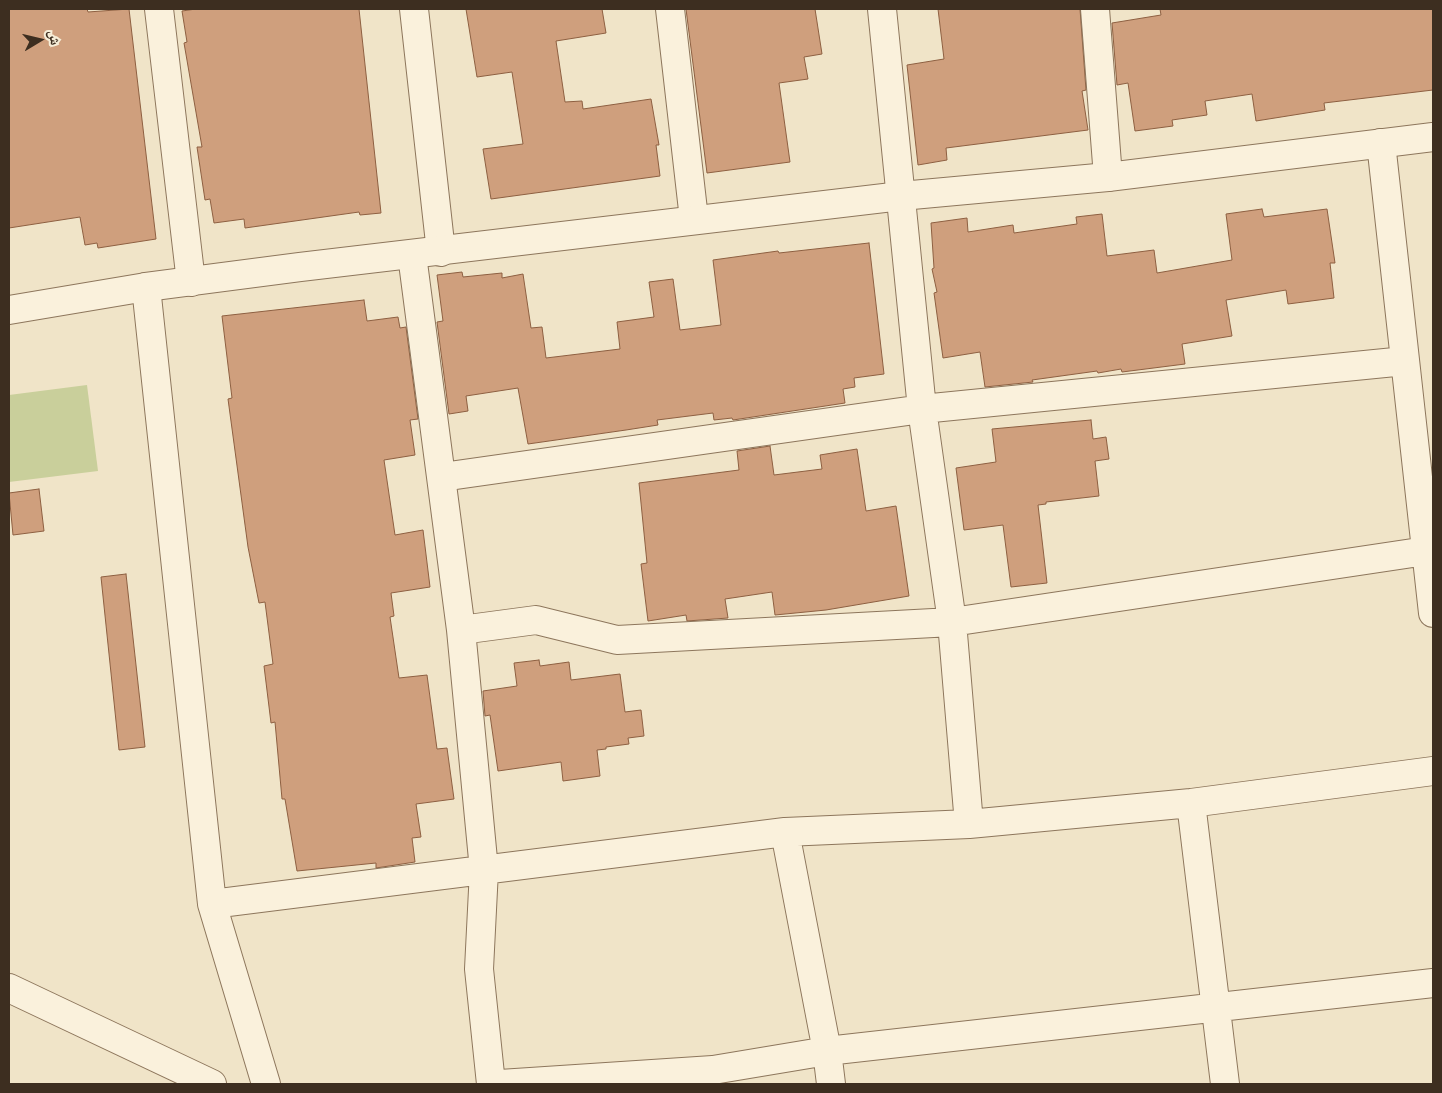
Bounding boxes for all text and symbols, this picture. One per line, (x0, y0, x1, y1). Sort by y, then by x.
north arrow (15, 15, 65, 65)
text: ش (45, 29, 65, 46)

